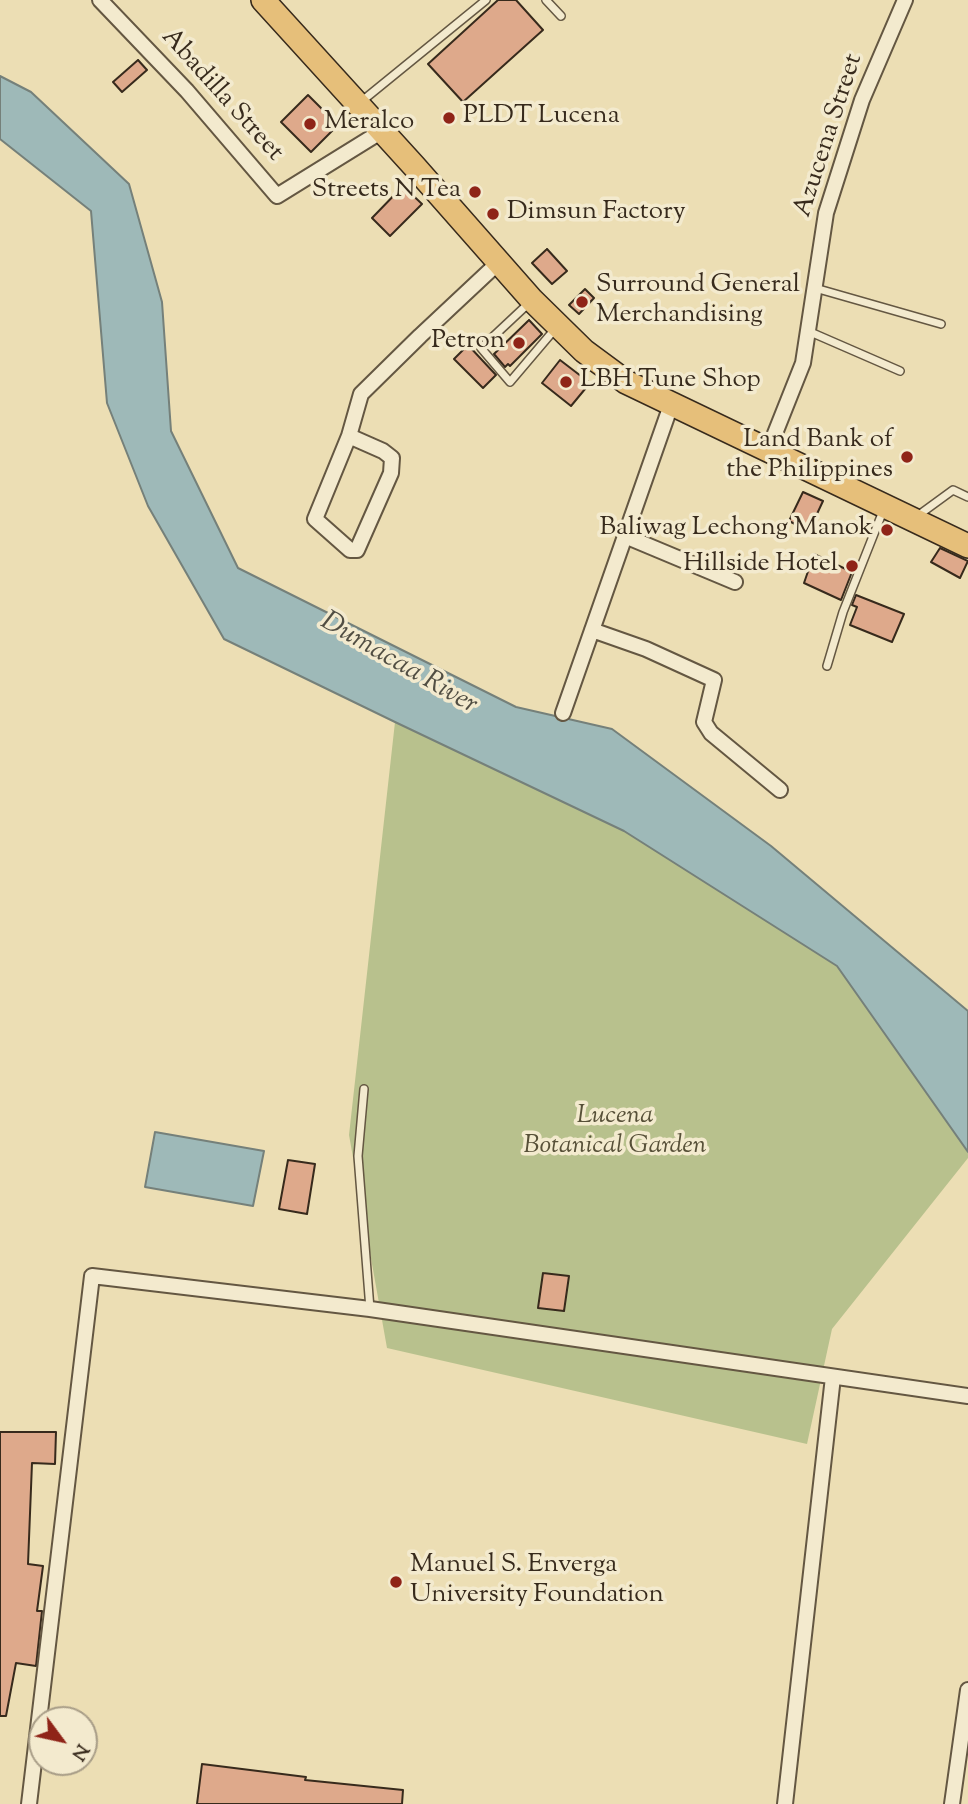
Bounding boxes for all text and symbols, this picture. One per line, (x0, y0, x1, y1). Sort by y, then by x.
street label: Abadilla Street (153, 23, 289, 169)
street label: Azucena Street (789, 50, 871, 222)
place label: PLDT Lucena (463, 102, 620, 134)
place label: Meralco (324, 108, 414, 140)
marker: PLDT Lucena (441, 110, 457, 126)
marker: Meralco (302, 116, 318, 132)
place label: Streets N Tea (312, 176, 461, 208)
marker: Streets N Tea (467, 184, 483, 200)
place label: Dimsun Factory (507, 198, 686, 230)
marker: Dimsun Factory (485, 206, 501, 222)
place label: Surround General Merchandising (596, 271, 800, 332)
marker: Surround General Merchandising (574, 294, 590, 310)
place label: Petron (431, 327, 505, 359)
marker: Petron (511, 335, 527, 351)
place label: LBH Tune Shop (580, 366, 761, 398)
marker: LBH Tune Shop (558, 374, 574, 390)
place label: Land Bank of the Philippines (726, 426, 893, 488)
marker: Land Bank of the Philippines (899, 449, 915, 465)
place label: Baliwag Lechong Manok (600, 514, 873, 546)
marker: Baliwag Lechong Manok (879, 522, 895, 538)
place label: Hillside Hotel (683, 550, 838, 582)
marker: Hillside Hotel (844, 558, 860, 574)
water label: Dumacaa River (313, 606, 483, 724)
park label: Lucena Botanical Garden (524, 1102, 706, 1164)
place label: Manuel S. Enverga University Foundation (410, 1551, 664, 1612)
marker: Manuel S. Enverga University Foundation (388, 1574, 404, 1590)
north arrow (28, 1706, 98, 1776)
text: N (64, 1738, 95, 1765)

